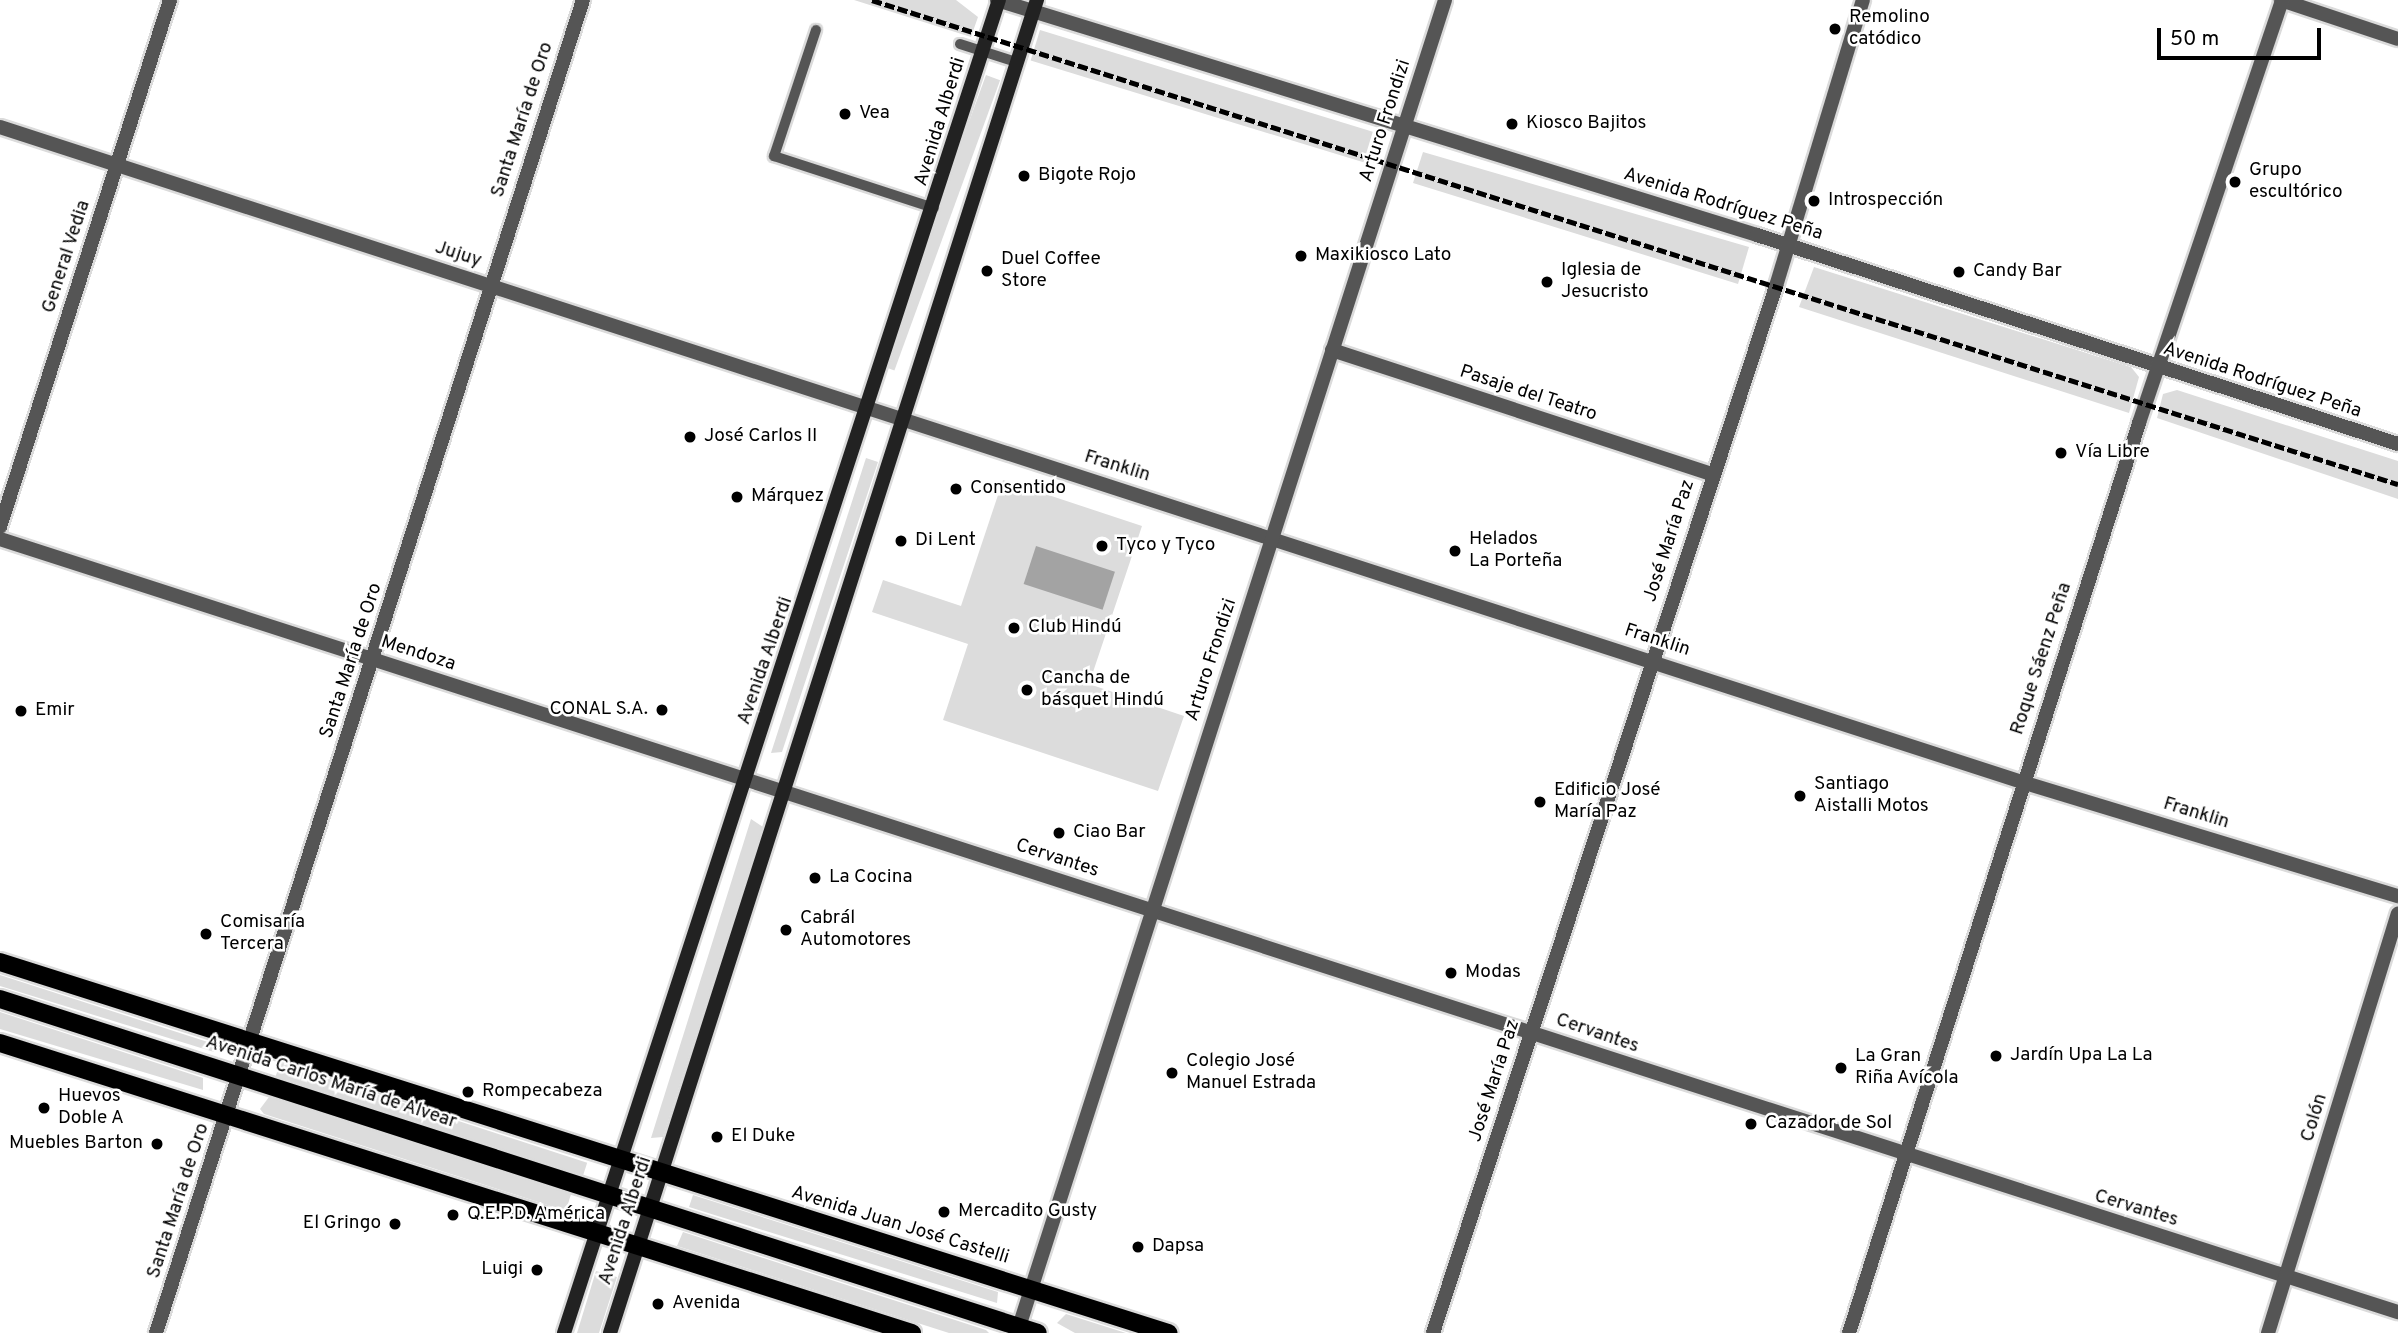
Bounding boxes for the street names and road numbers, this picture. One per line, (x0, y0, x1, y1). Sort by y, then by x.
street label: Santa María de Oro (487, 39, 559, 201)
street label: Avenida Alberdi (910, 54, 972, 190)
street label: Arturo Frondizi (1355, 57, 1417, 185)
street label: Avenida Rodríguez Peña (1621, 164, 1825, 246)
street label: General Vedia (38, 197, 96, 317)
street label: Jujuy (432, 237, 484, 273)
street label: Avenida Rodríguez Peña (2160, 338, 2364, 424)
street label: Pasaje del Teatro (1456, 361, 1600, 427)
street label: Franklin (1081, 446, 1153, 488)
street label: José María Paz (1640, 477, 1700, 605)
street label: Santa María de Oro (316, 580, 388, 742)
street label: Roque Sáenz Peña (2007, 580, 2077, 738)
street label: Avenida Alberdi (733, 594, 799, 728)
street label: Arturo Frondizi (1181, 596, 1243, 724)
street label: Franklin (1621, 620, 1693, 662)
street label: Mendoza (378, 631, 458, 677)
street label: Franklin (2160, 793, 2232, 835)
street label: Cervantes (1012, 835, 1102, 883)
street label: Cervantes (1552, 1009, 1642, 1059)
street label: José María Paz (1465, 1017, 1525, 1145)
street label: Avenida Carlos María de Alvear (202, 1031, 460, 1135)
street label: Colón (2297, 1091, 2333, 1145)
street label: Santa María de Oro (143, 1120, 215, 1282)
street label: Avenida Alberdi (594, 1154, 658, 1288)
street label: Avenida Juan José Castelli (788, 1182, 1012, 1270)
street label: Cervantes (2091, 1185, 2181, 1233)

